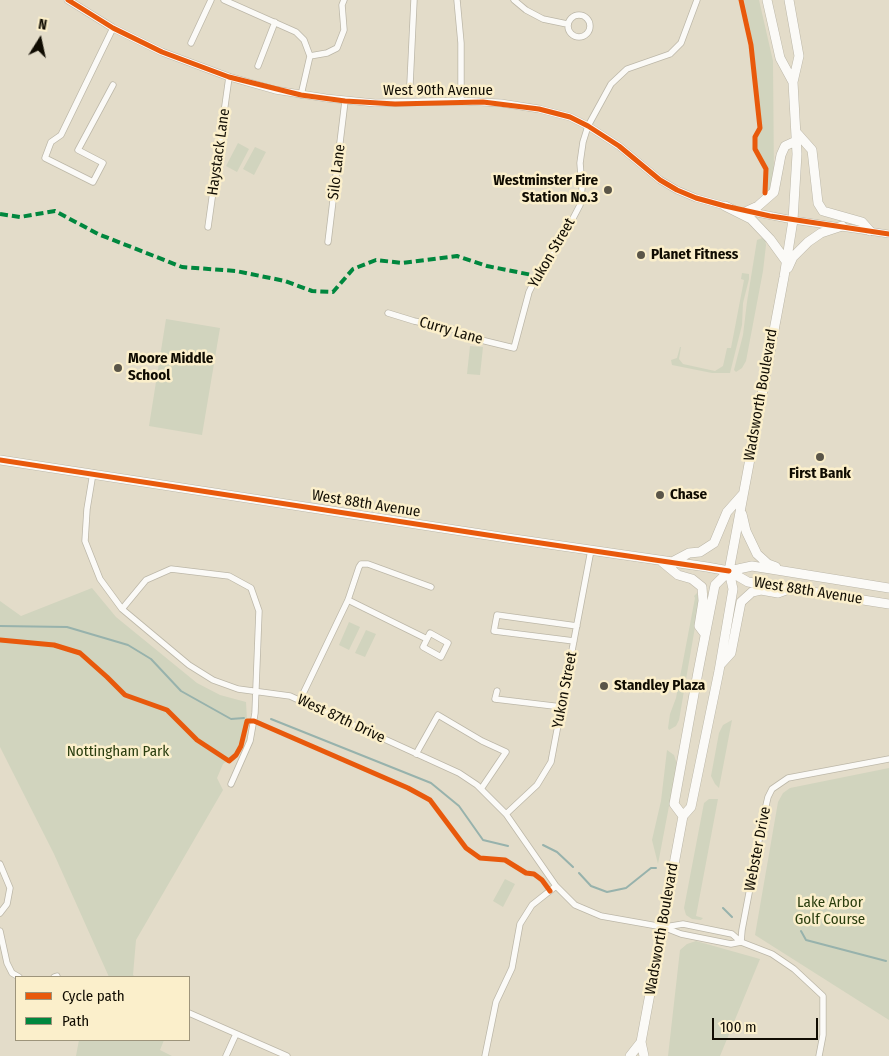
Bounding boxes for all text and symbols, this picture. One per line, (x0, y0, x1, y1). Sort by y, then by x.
north arrow (15, 15, 65, 65)
text: N (37, 16, 48, 34)
street label: West 90th Avenue (383, 82, 493, 100)
street label: Haystack Lane (204, 107, 234, 197)
street label: Silo Lane (325, 143, 349, 201)
place label: Westminster Fire Station No.3 (493, 172, 598, 207)
marker: Westminster Fire Station No.3 (602, 184, 614, 196)
street label: Yukon Street (525, 215, 579, 291)
place label: Planet Fitness (651, 246, 738, 264)
marker: Planet Fitness (635, 249, 647, 261)
street label: Curry Lane (417, 313, 485, 349)
street label: Wadsworth Boulevard (741, 328, 781, 462)
place label: Moore Middle School (128, 350, 213, 385)
marker: Moore Middle School (112, 362, 124, 374)
marker: First Bank (814, 451, 826, 463)
place label: First Bank (789, 465, 851, 483)
place label: Chase (670, 486, 707, 504)
street label: West 88th Avenue (310, 487, 422, 521)
marker: Chase (654, 489, 666, 501)
street label: West 88th Avenue (752, 574, 864, 608)
street label: Yukon Street (549, 650, 581, 730)
place label: Standley Plaza (614, 677, 705, 695)
marker: Standley Plaza (598, 680, 610, 692)
street label: West 87th Drive (294, 691, 388, 747)
park label: Nottingham Park (67, 743, 169, 761)
street label: Webster Drive (741, 805, 775, 893)
street label: Wadsworth Boulevard (642, 862, 682, 996)
park label: Lake Arbor Golf Course (795, 894, 865, 929)
legend (15, 976, 190, 1041)
text: Cycle path (62, 987, 125, 1005)
scale bar (714, 1008, 820, 1040)
text: Path (62, 1012, 89, 1030)
text: 100 m (720, 1018, 757, 1036)

